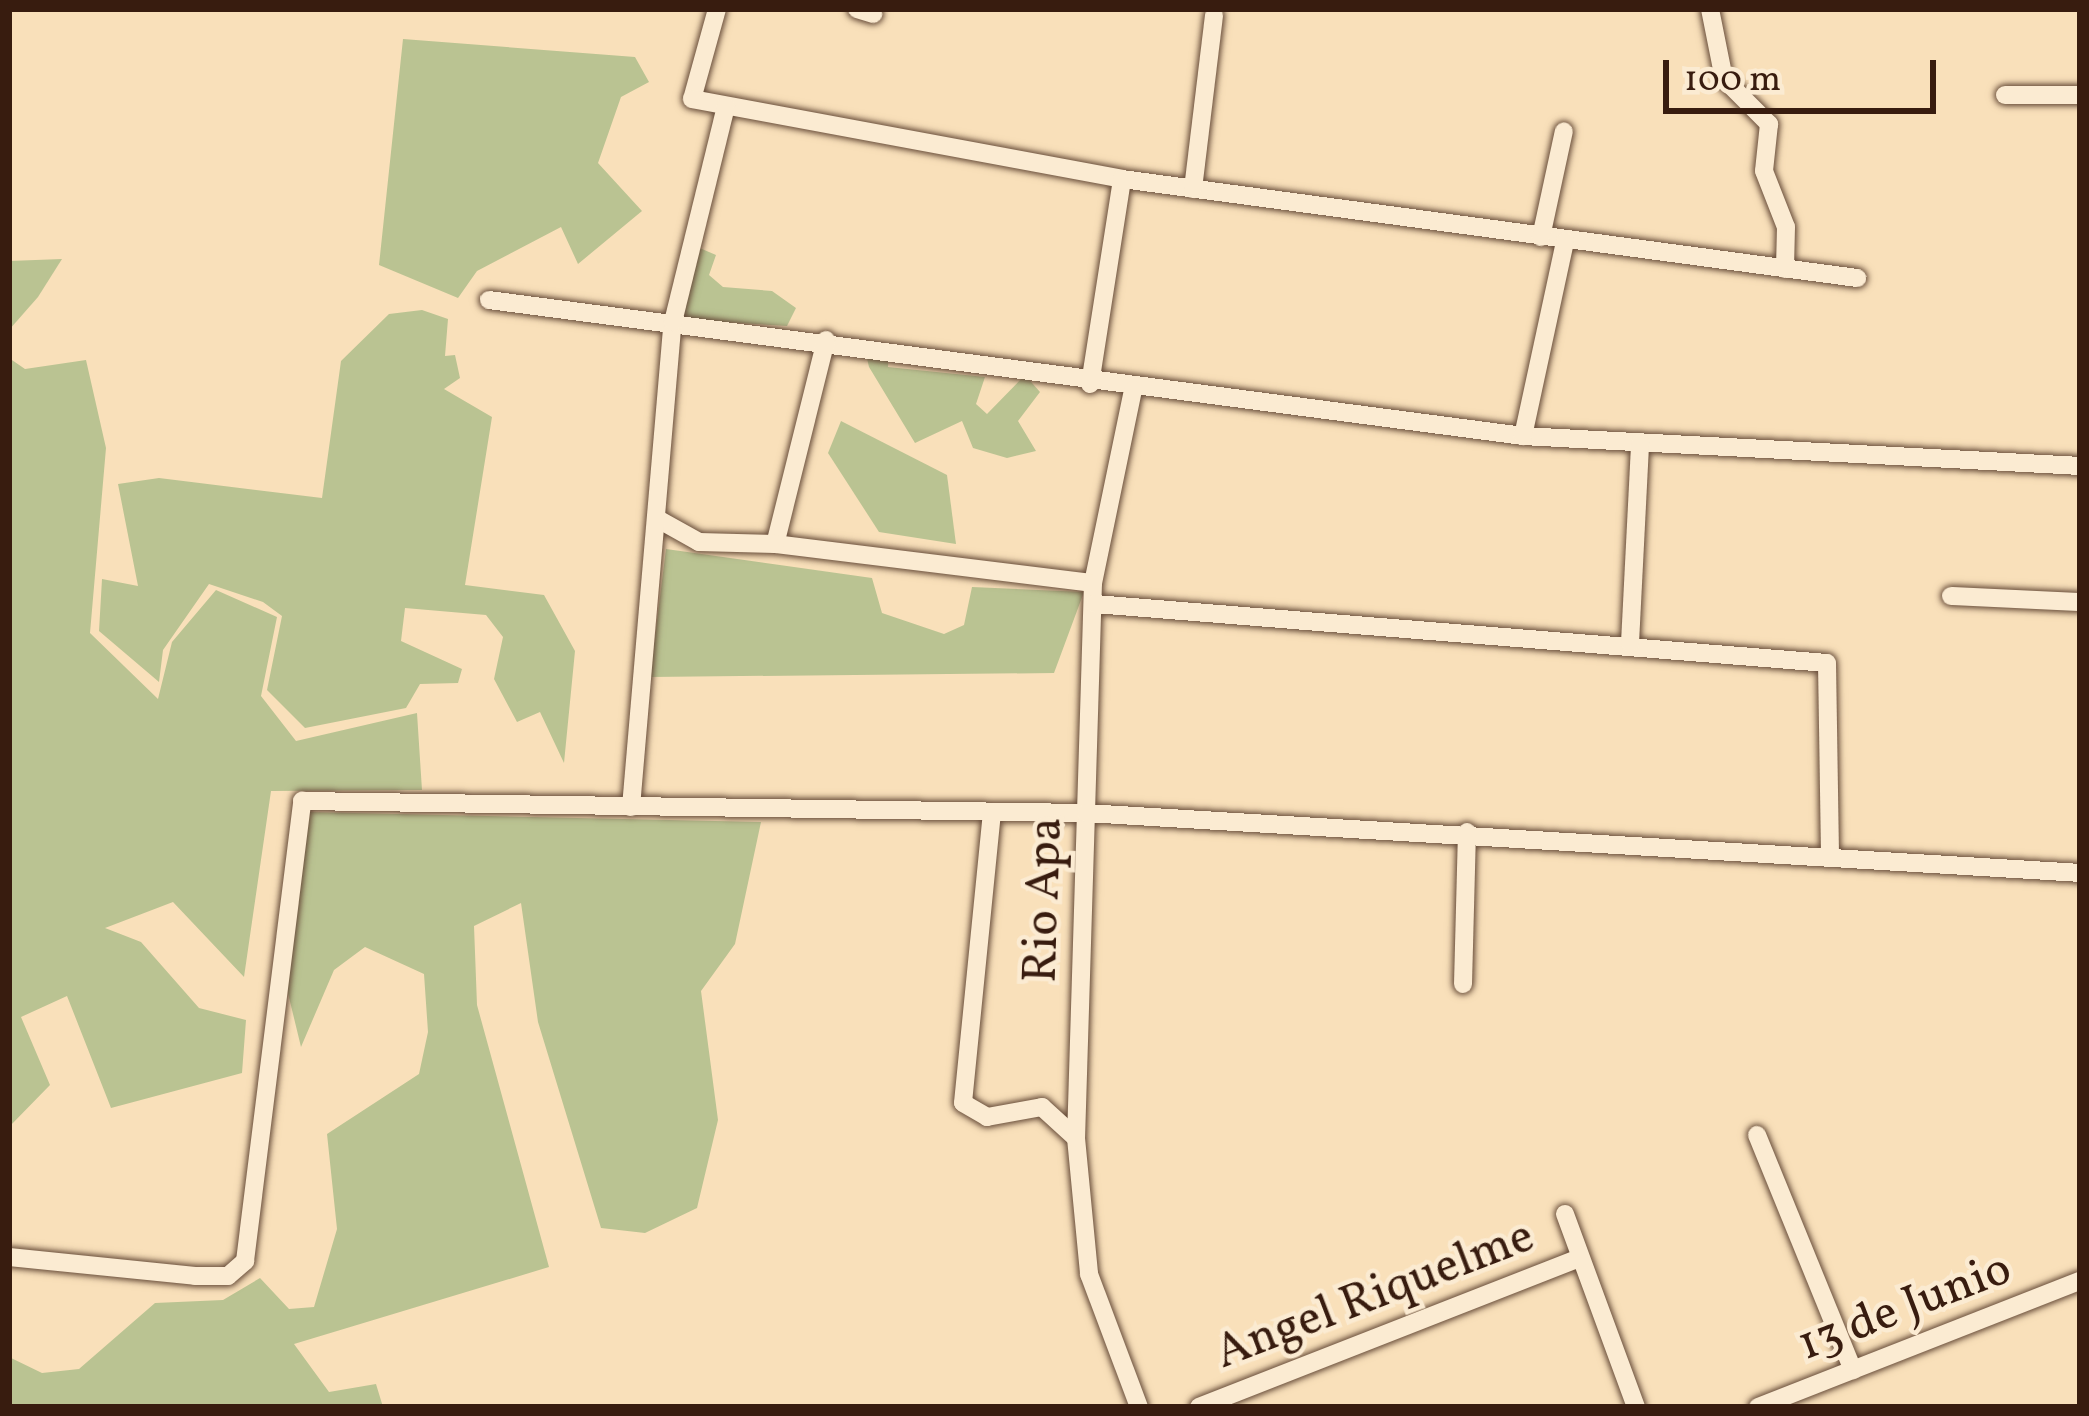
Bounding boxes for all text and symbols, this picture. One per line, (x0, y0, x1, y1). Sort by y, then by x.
scale bar (1669, 36, 1942, 110)
text: 100 m (1684, 56, 1781, 106)
street label: Rio Apa (1013, 816, 1077, 984)
street label: Angel Riquelme (1208, 1209, 1542, 1383)
street label: 13 de Junio (1790, 1241, 2020, 1375)

